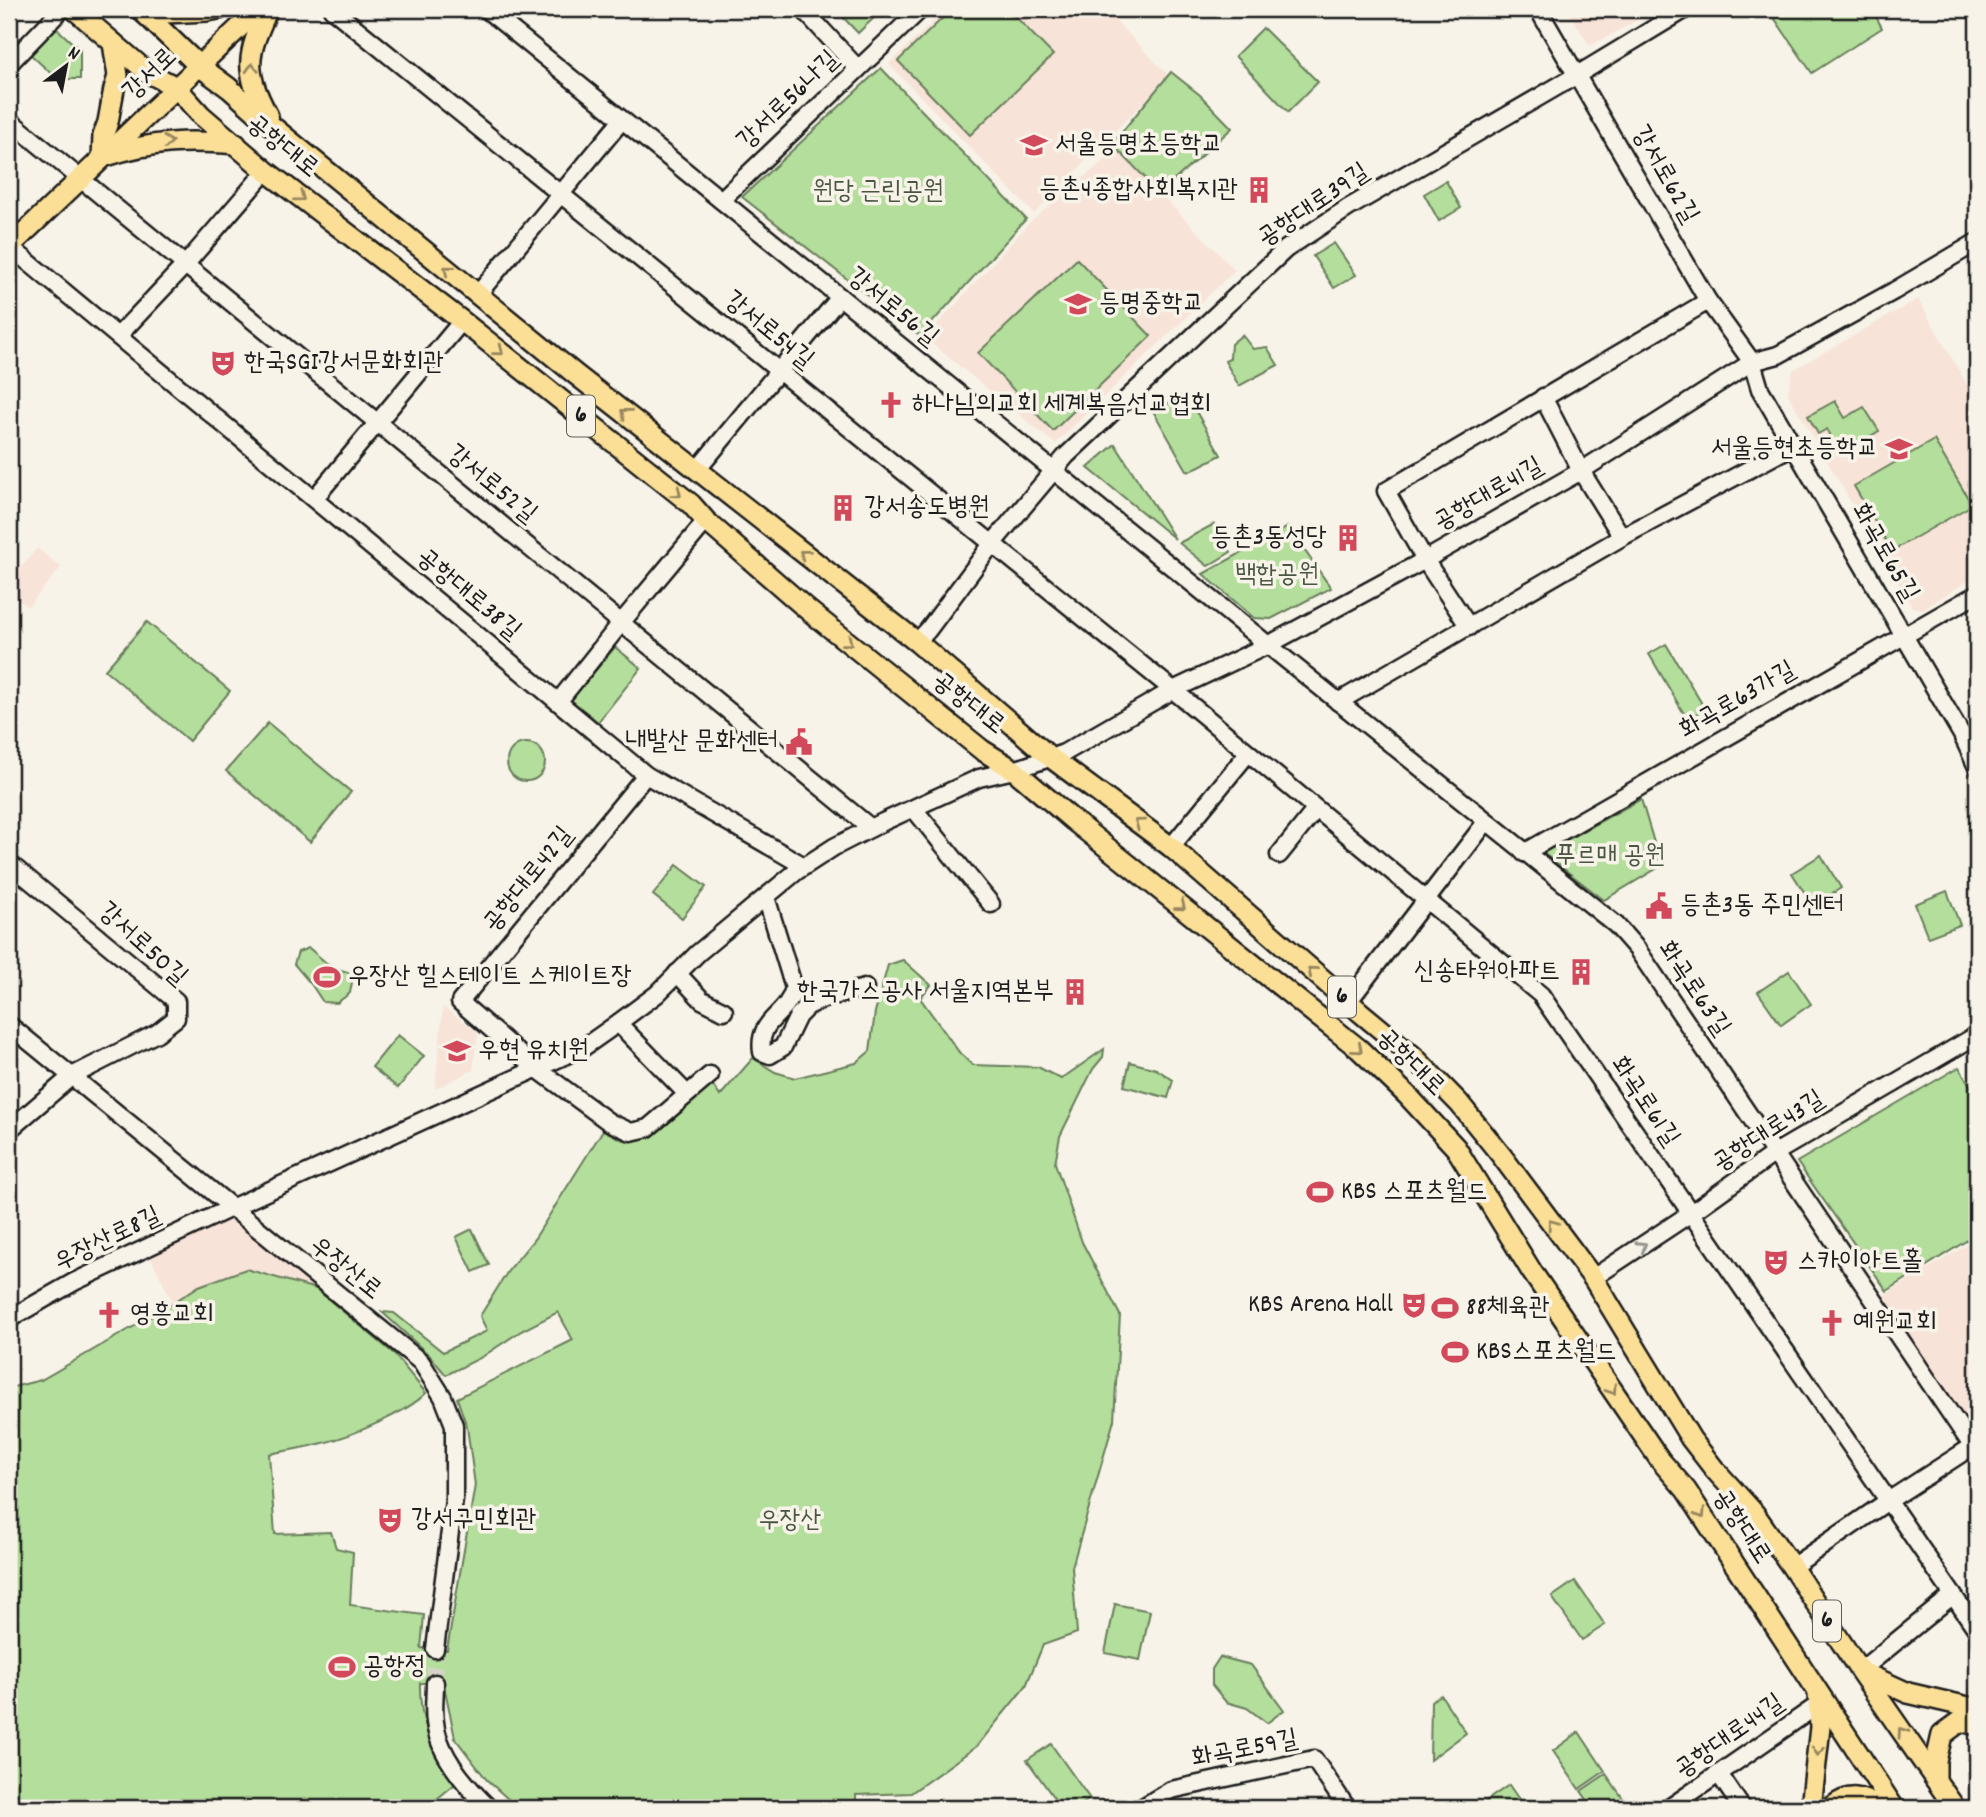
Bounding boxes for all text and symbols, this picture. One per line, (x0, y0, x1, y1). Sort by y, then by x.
north arrow (32, 32, 102, 102)
street label: 강서로 (116, 40, 186, 110)
text: N (62, 41, 84, 68)
street label: 강서로56나길 (730, 43, 848, 159)
one-way arrow (244, 63, 259, 74)
street label: 공항대로 (238, 106, 326, 188)
street label: 강서로62길 (1621, 119, 1707, 231)
place label: 서울등명초등학교 (1055, 127, 1222, 164)
school or university icon: 서울등명초등학교 (1019, 130, 1049, 160)
one-way arrow (162, 135, 174, 150)
street label: 공항대로39길 (1251, 155, 1377, 257)
place label: 등촌4종합사회복지관 (1039, 172, 1238, 209)
park label: 원당 근린공원 (812, 174, 944, 211)
building icon: 등촌4종합사회복지관 (1244, 175, 1274, 205)
one-way arrow (292, 189, 305, 201)
street label: 강서로56길 (838, 259, 946, 357)
one-way arrow (444, 266, 457, 278)
street label: 강서로54길 (715, 283, 821, 379)
place label: 등명중학교 (1099, 286, 1204, 323)
school or university icon: 등명중학교 (1063, 289, 1093, 319)
one-way arrow (491, 343, 504, 355)
place label: 한국SGI강서문화회관 (244, 345, 444, 382)
theatre icon: 한국SGI강서문화회관 (208, 348, 238, 378)
place label: 하나님의교회 세계복음선교협회 (912, 387, 1211, 424)
church icon: 하나님의교회 세계복음선교협회 (876, 390, 906, 420)
road number: 6 (567, 396, 595, 436)
one-way arrow (620, 409, 633, 422)
place label: 서울등현초등학교 (1711, 431, 1878, 468)
school or university icon: 서울등현초등학교 (1884, 434, 1914, 464)
street label: 강서로52길 (438, 437, 544, 533)
street label: 공항대로41길 (1427, 449, 1551, 541)
one-way arrow (669, 485, 682, 497)
place label: 강서송도병원 (864, 490, 990, 527)
building icon: 강서송도병원 (828, 493, 858, 523)
street label: 화곡로65길 (1841, 497, 1927, 609)
place label: 등촌3동성당 (1211, 520, 1327, 557)
building icon: 등촌3동성당 (1333, 523, 1363, 553)
street label: 공항대로38길 (408, 540, 528, 650)
one-way arrow (799, 549, 812, 562)
park label: 백합공원 (1235, 557, 1319, 594)
one-way arrow (841, 634, 853, 647)
street label: 화곡로63가길 (1673, 653, 1803, 749)
street label: 공항대로 (924, 664, 1012, 744)
place label: 내발산 문화센터 (626, 724, 778, 761)
public building icon: 내발산 문화센터 (784, 727, 814, 757)
street label: 공항대로42길 (475, 819, 583, 941)
one-way arrow (1135, 819, 1147, 831)
park label: 푸르매 공원 (1555, 838, 1665, 875)
place label: 등촌3동 주민센터 (1680, 888, 1844, 925)
public building icon: 등촌3동 주민센터 (1644, 891, 1674, 921)
street label: 강서로50길 (89, 894, 195, 996)
one-way arrow (1173, 898, 1185, 911)
street label: 화곡로63길 (1647, 934, 1739, 1044)
place label: 신송타워아파트 (1414, 954, 1560, 991)
building icon: 신송타워아파트 (1566, 957, 1596, 987)
place label: 우장산 힐스테이트 스케이트장 (348, 959, 632, 996)
sports icon: 우장산 힐스테이트 스케이트장 (312, 962, 342, 992)
one-way arrow (1308, 967, 1321, 979)
place label: 한국가스공사 서울지역본부 (797, 974, 1054, 1011)
road number: 6 (1328, 976, 1356, 1017)
building icon: 한국가스공사 서울지역본부 (1060, 977, 1090, 1007)
street label: 공항대로 (1367, 1020, 1453, 1106)
place label: 우현 유치원 (478, 1033, 589, 1070)
school or university icon: 우현 유치원 (442, 1036, 472, 1066)
one-way arrow (1350, 1041, 1363, 1053)
street label: 화곡로61길 (1600, 1049, 1688, 1155)
street label: 공항대로43길 (1706, 1082, 1832, 1182)
place label: KBS 스포츠월드 (1341, 1174, 1487, 1211)
sports icon: KBS 스포츠월드 (1305, 1177, 1335, 1207)
street label: 우장산로8길 (48, 1198, 168, 1282)
one-way arrow (1548, 1219, 1560, 1231)
street label: 우장산로 (301, 1228, 389, 1310)
one-way arrow (1634, 1241, 1647, 1254)
place label: 스카이아트홀 (1797, 1244, 1923, 1281)
theatre icon: 스카이아트홀 (1761, 1247, 1791, 1277)
place label: KBS Arena Hall (1248, 1287, 1393, 1324)
theatre icon: KBS Arena Hall (1399, 1290, 1429, 1320)
place label: 88체육관 (1466, 1290, 1550, 1327)
sports icon: 88체육관 (1430, 1293, 1460, 1323)
place label: 영흥교회 (130, 1297, 214, 1334)
church icon: 영흥교회 (94, 1300, 124, 1330)
place label: 예원교회 (1853, 1305, 1937, 1342)
church icon: 예원교회 (1817, 1308, 1847, 1338)
place label: KBS스포츠월드 (1476, 1334, 1616, 1371)
sports icon: KBS스포츠월드 (1440, 1337, 1470, 1367)
one-way arrow (1604, 1382, 1617, 1395)
street label: 공항대로 (1703, 1482, 1779, 1572)
place label: 강서구민회관 (411, 1502, 537, 1539)
park label: 우장산 (759, 1503, 821, 1540)
theatre icon: 강서구민회관 (375, 1505, 405, 1535)
one-way arrow (1693, 1506, 1705, 1519)
road number: 6 (1813, 1601, 1841, 1642)
place label: 공항정 (363, 1649, 426, 1686)
sports icon: 공항정 (327, 1652, 357, 1682)
street label: 공항대로44길 (1668, 1686, 1792, 1788)
street label: 화곡로59길 (1189, 1722, 1301, 1778)
one-way arrow (1898, 1727, 1910, 1740)
one-way arrow (1811, 1746, 1826, 1757)

